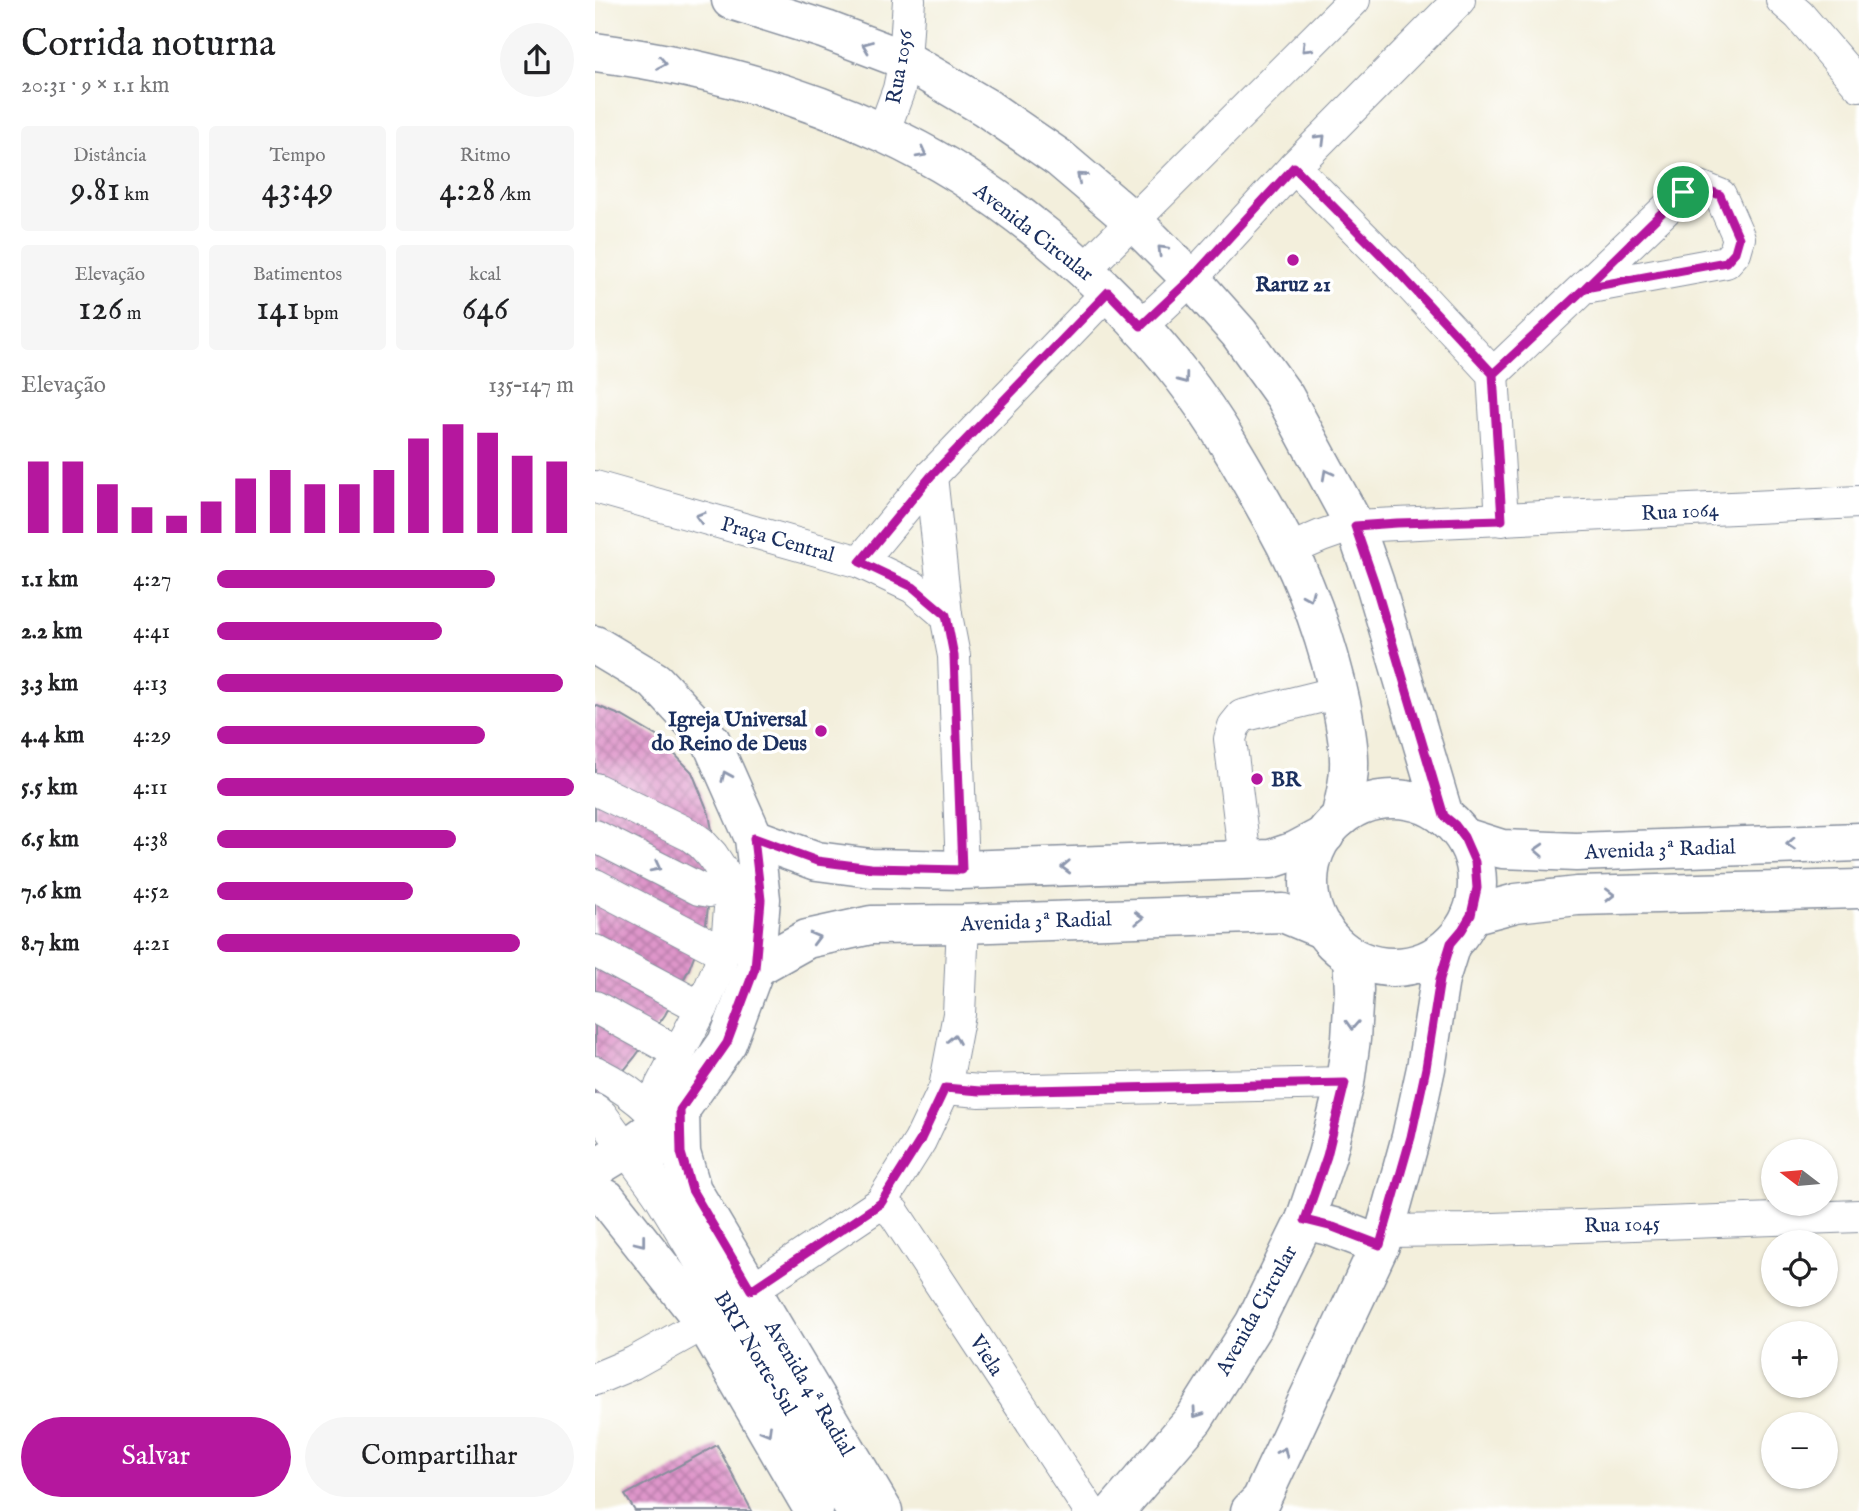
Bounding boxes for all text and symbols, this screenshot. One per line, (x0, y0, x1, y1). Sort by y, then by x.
text: Corrida noturna (21, 21, 276, 69)
button: share (500, 23, 574, 97)
street label: Rua 1056 (881, 27, 920, 106)
one-way arrow (862, 40, 874, 54)
one-way arrow (1301, 40, 1314, 53)
one-way arrow (656, 55, 668, 70)
text: 20:31 · 9 × 1.1 km (21, 71, 170, 100)
one-way arrow (1313, 135, 1326, 148)
text: Distância (73, 144, 146, 168)
text: Tempo (269, 144, 326, 168)
text: Ritmo (460, 144, 511, 168)
one-way arrow (915, 145, 928, 158)
pin (1653, 162, 1713, 222)
text: 9.81 (71, 168, 120, 213)
text: 43:49 (262, 168, 333, 213)
text: 4:28 (439, 168, 496, 213)
one-way arrow (1077, 173, 1090, 185)
icon: arrive (1664, 173, 1702, 211)
street label: Avenida Circular (967, 177, 1099, 289)
text: km (120, 183, 149, 207)
text: /km (496, 183, 531, 207)
one-way arrow (1158, 245, 1171, 258)
marker: Raruz 21 (1285, 252, 1301, 268)
text: Elevação (75, 263, 145, 287)
text: Batimentos (253, 263, 342, 287)
text: kcal (469, 263, 501, 287)
place label: Raruz 21 (1255, 272, 1331, 299)
text: 126 (78, 287, 123, 332)
text: 141 (256, 287, 300, 332)
text: 646 (462, 287, 509, 332)
text: m (123, 302, 141, 326)
text: bpm (300, 302, 339, 326)
text: Elevação (21, 371, 106, 400)
text: 135–147 m (488, 371, 574, 400)
one-way arrow (1176, 371, 1188, 383)
one-way arrow (1321, 469, 1335, 481)
street label: Rua 1064 (1641, 497, 1720, 528)
one-way arrow (694, 510, 706, 525)
street label: Praça Central (718, 511, 838, 570)
text: 1.1 km (21, 565, 78, 594)
text: 4:27 (133, 565, 172, 594)
one-way arrow (1301, 590, 1315, 602)
text: 2.2 km (21, 617, 83, 646)
text: 4:41 (133, 617, 170, 646)
text: 3.3 km (21, 669, 78, 698)
text: 4:13 (133, 669, 168, 698)
place label: Igreja Universal do Reino de Deus (651, 707, 808, 758)
text: 4.4 km (21, 721, 84, 750)
text: 4:29 (133, 721, 171, 750)
marker: Igreja Universal do Reino de Deus (813, 723, 829, 739)
place label: BR (1271, 767, 1302, 794)
one-way arrow (720, 771, 734, 783)
marker: BR (1249, 771, 1265, 787)
text: 5.5 km (21, 773, 78, 802)
text: 4:11 (133, 773, 167, 802)
text: 6.5 km (21, 825, 79, 854)
text: 4:38 (133, 825, 168, 854)
street label: Avenida 3ª Radial (1583, 834, 1736, 867)
one-way arrow (1785, 837, 1796, 852)
one-way arrow (1533, 843, 1544, 858)
one-way arrow (649, 858, 661, 872)
one-way arrow (1060, 859, 1071, 874)
text: 7.6 km (21, 877, 82, 906)
text: 4:52 (133, 877, 169, 906)
one-way arrow (1606, 887, 1616, 903)
street label: Avenida 3ª Radial (959, 906, 1112, 939)
one-way arrow (1135, 910, 1145, 926)
text: 8.7 km (21, 929, 80, 958)
text: 4:21 (133, 929, 170, 958)
one-way arrow (809, 932, 821, 946)
one-way arrow (1345, 1020, 1360, 1031)
one-way arrow (946, 1033, 961, 1045)
north arrow (1761, 1139, 1837, 1216)
map controls (1761, 1139, 1838, 1489)
street label: Rua 1045 (1583, 1211, 1661, 1240)
button: locate (1761, 1230, 1838, 1307)
one-way arrow (633, 1234, 646, 1247)
street label: Avenida Circular (1210, 1241, 1304, 1382)
street label: BRT Norte-Sul (707, 1287, 802, 1421)
street label: Avenida 4ª Radial (757, 1315, 860, 1462)
button: + (1761, 1321, 1838, 1398)
street label: Viela (962, 1329, 1009, 1382)
one-way arrow (1192, 1406, 1205, 1419)
button: − (1761, 1412, 1838, 1489)
button: Salvar (21, 1417, 291, 1497)
button: Compartilhar (305, 1417, 574, 1497)
one-way arrow (759, 1423, 772, 1436)
one-way arrow (1275, 1447, 1289, 1459)

